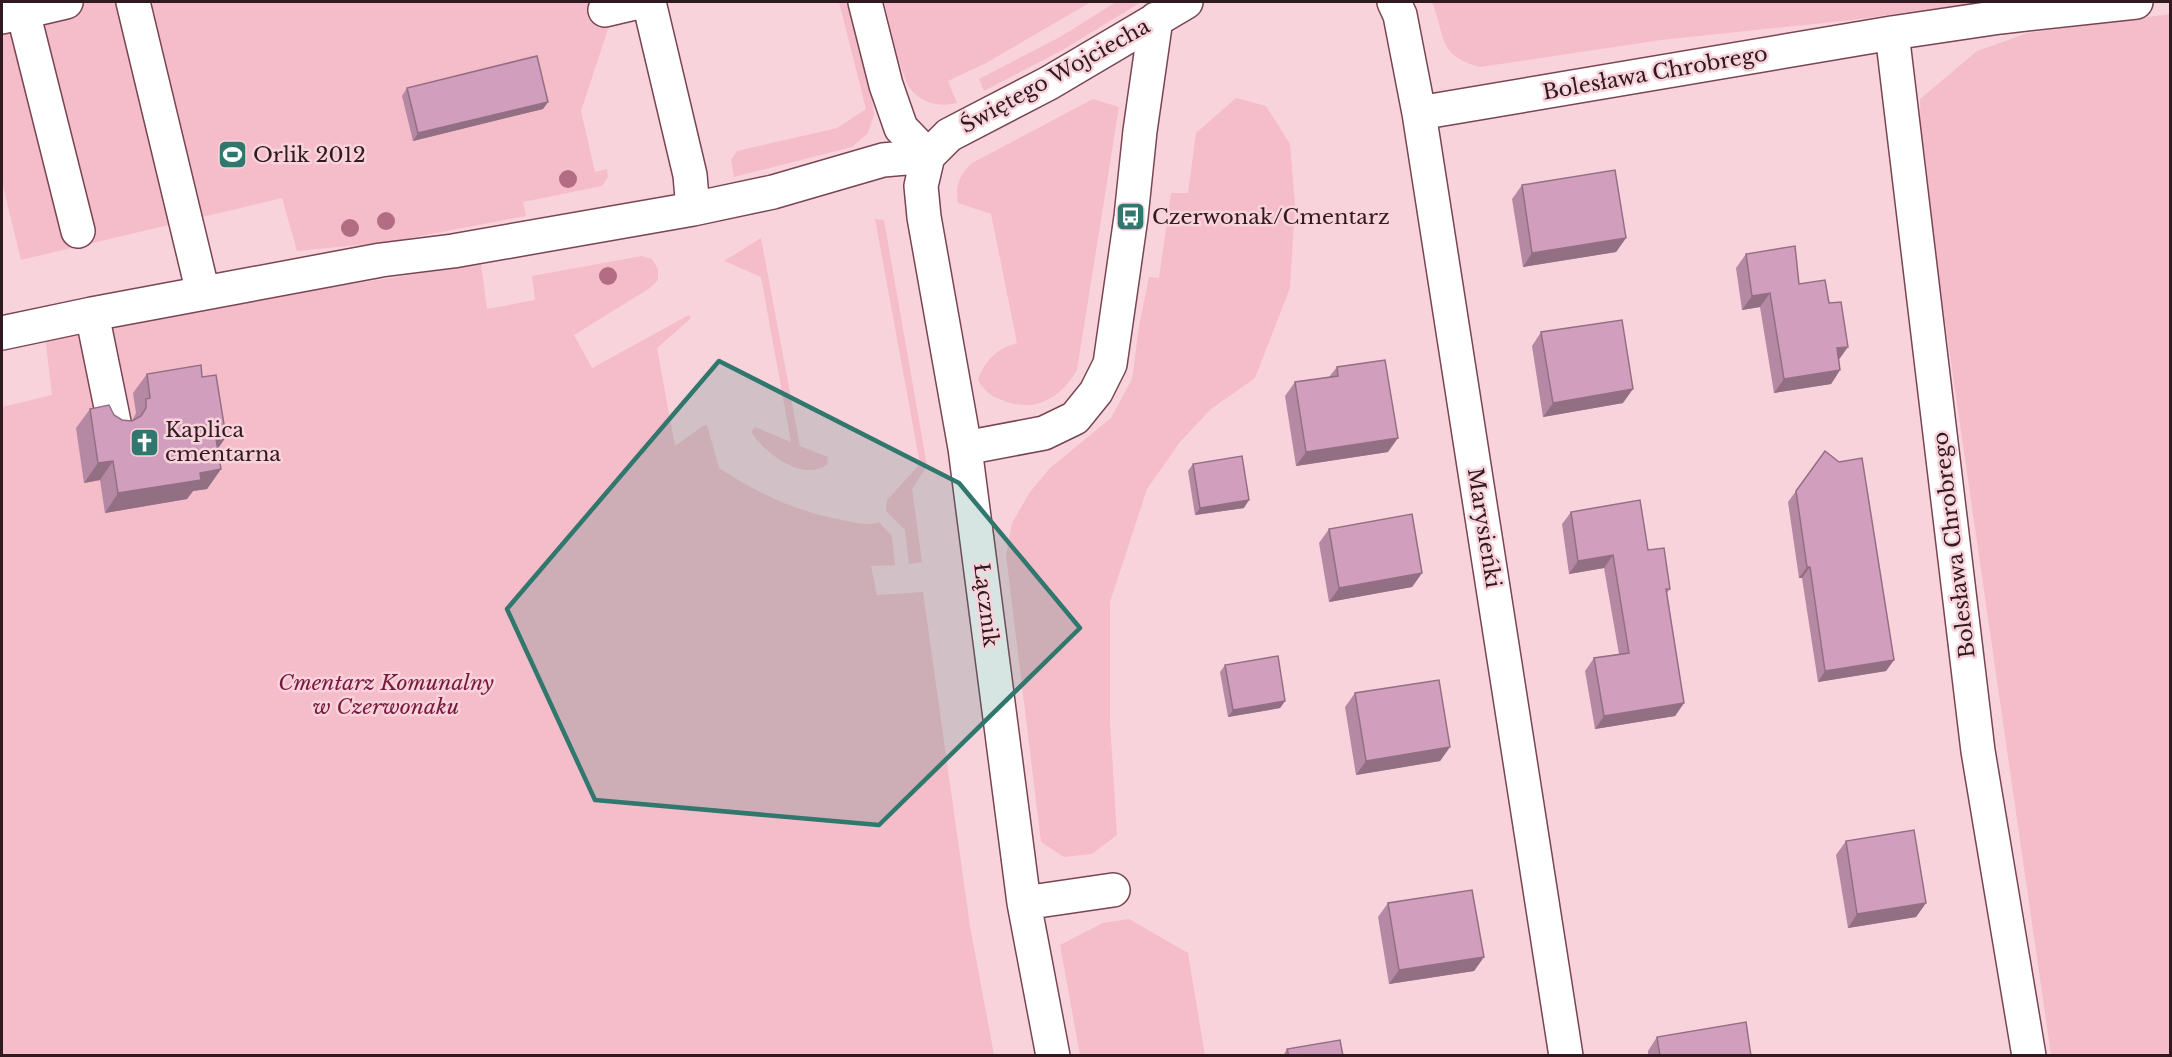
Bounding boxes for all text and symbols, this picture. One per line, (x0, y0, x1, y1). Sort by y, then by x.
street label: Świętego Wojciecha (956, 13, 1155, 139)
street label: Bolesława Chrobrego (1540, 40, 1770, 106)
sports icon: Orlik 2012 (216, 139, 248, 171)
place label: Orlik 2012 (253, 142, 366, 168)
bus stop icon: Czerwonak/Cmentarz (1115, 201, 1147, 233)
place label: Czerwonak/Cmentarz (1152, 204, 1390, 230)
place label: Kaplica cmentarna (165, 417, 281, 467)
church icon: Kaplica cmentarna (128, 426, 160, 458)
street label: Bolesława Chrobrego (1927, 430, 1981, 660)
street label: Marysieńki (1462, 466, 1506, 590)
street label: Łącznik (968, 562, 1004, 649)
park label: Cmentarz Komunalny w Czerwonaku (278, 670, 494, 720)

